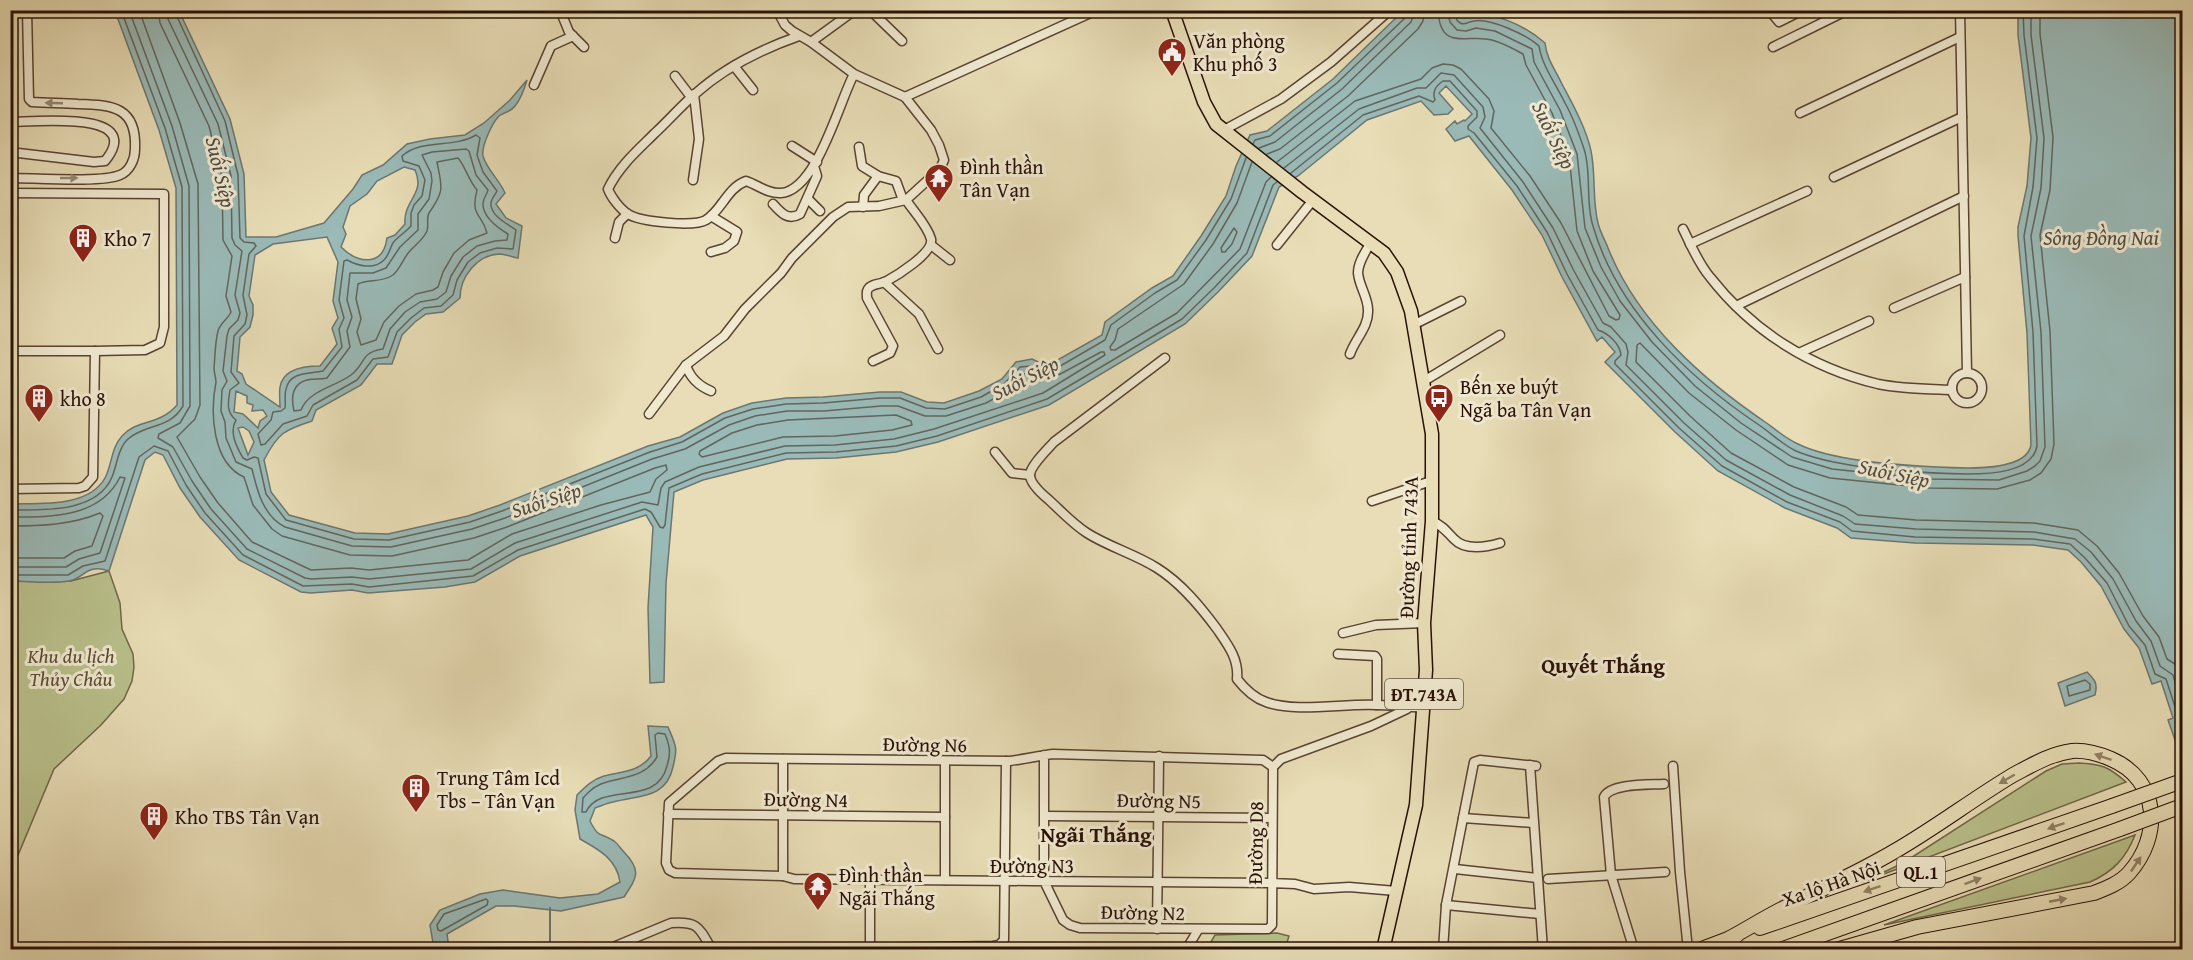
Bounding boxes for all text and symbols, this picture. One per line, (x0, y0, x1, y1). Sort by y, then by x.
place label: Văn phòng Khu phố 3 (1193, 26, 1285, 78)
public building icon: Văn phòng Khu phố 3 (1156, 36, 1188, 78)
water label: Suối Siệp (1524, 96, 1584, 174)
one-way arrow (44, 98, 63, 107)
water label: Suối Siệp (198, 133, 244, 211)
place label: Đình thần Tân Vạn (960, 152, 1044, 204)
temple icon: Đình thần Tân Vạn (923, 162, 955, 204)
one-way arrow (59, 174, 78, 183)
building icon: Kho 7 (67, 222, 99, 264)
water label: Sông Đồng Nai (2043, 222, 2160, 253)
place label: Kho 7 (104, 224, 151, 253)
water label: Suối Siệp (986, 348, 1064, 408)
place label: Bến xe buýt Ngã ba Tân Vạn (1460, 372, 1591, 424)
building icon: kho 8 (23, 382, 55, 424)
bus stop icon: Bến xe buýt Ngã ba Tân Vạn (1423, 382, 1455, 424)
place label: kho 8 (60, 384, 106, 413)
water label: Suối Siệp (1855, 450, 1933, 496)
water label: Suối Siệp (507, 474, 585, 526)
street label: Đường tỉnh 743A (1391, 476, 1425, 618)
park label: Khu du lịch Thủy Châu (26, 641, 115, 693)
district label: Quyết Thắng (1541, 649, 1665, 681)
road number: ĐT.743A (1385, 679, 1463, 709)
street label: Đường N6 (883, 729, 967, 759)
one-way arrow (2094, 751, 2112, 761)
place label: Trung Tâm Icd Tbs – Tân Vạn (437, 763, 560, 815)
building icon: Trung Tâm Icd Tbs – Tân Vạn (400, 772, 432, 814)
one-way arrow (1998, 774, 2015, 784)
street label: Đường N4 (764, 784, 848, 814)
street label: Đường N5 (1117, 785, 1201, 815)
building icon: Kho TBS Tân Vạn (138, 800, 170, 842)
street label: Đường D8 (1240, 801, 1270, 885)
place label: Kho TBS Tân Vạn (175, 802, 319, 831)
district label: Ngãi Thắng (1040, 818, 1152, 850)
one-way arrow (2047, 821, 2065, 831)
street label: Đường N3 (990, 851, 1074, 880)
street label: Xa lộ Hà Nội (1778, 852, 1885, 913)
one-way arrow (2130, 855, 2141, 872)
road number: QL.1 (1897, 857, 1945, 887)
place label: Đình thần Ngãi Thắng (839, 860, 935, 912)
temple icon: Đình thần Ngãi Thắng (802, 870, 834, 912)
one-way arrow (1965, 875, 1983, 885)
one-way arrow (1863, 885, 1881, 895)
one-way arrow (2048, 895, 2067, 904)
street label: Đường N2 (1101, 897, 1185, 927)

